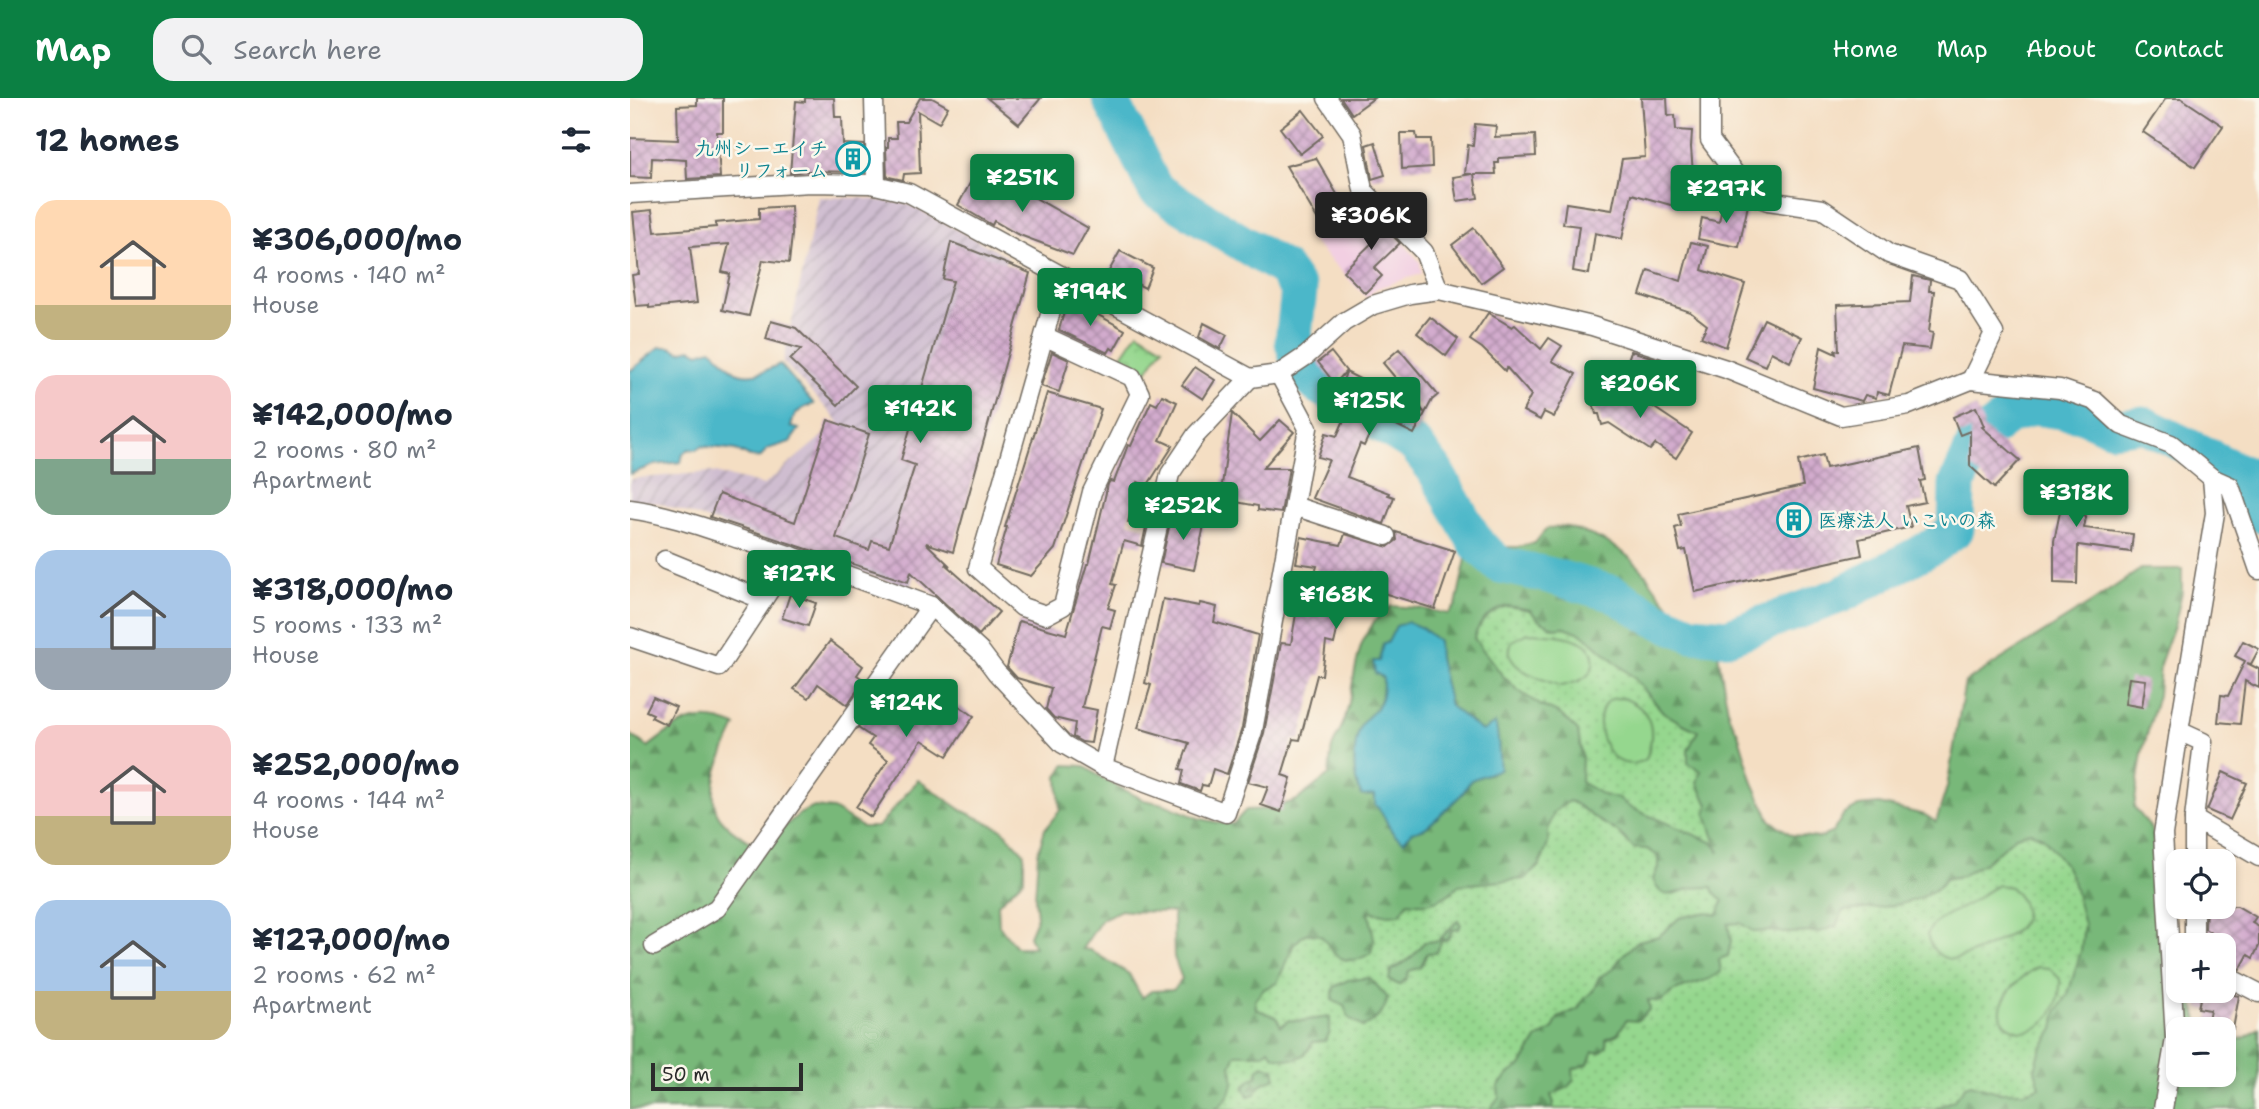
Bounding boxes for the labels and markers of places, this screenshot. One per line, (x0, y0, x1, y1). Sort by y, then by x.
place label: 九州シーエイチ リフォーム (695, 136, 828, 183)
building icon: 九州シーエイチ リフォーム (834, 140, 872, 178)
pin: ¥251K (973, 155, 1071, 214)
pin: ¥297K (1677, 166, 1775, 225)
pin: ¥306K (1322, 192, 1420, 252)
pin: ¥194K (1041, 268, 1139, 328)
pin: ¥206K (1591, 360, 1689, 420)
pin: ¥125K (1320, 378, 1418, 437)
pin: ¥142K (871, 386, 969, 445)
pin: ¥318K (2027, 470, 2125, 529)
pin: ¥252K (1134, 482, 1232, 542)
building icon: 医療法人 いこいの森 (1775, 501, 1813, 539)
place label: 医療法人 いこいの森 (1818, 508, 1996, 533)
pin: ¥127K (750, 550, 848, 610)
pin: ¥168K (1287, 572, 1385, 631)
pin: ¥124K (857, 680, 955, 739)

